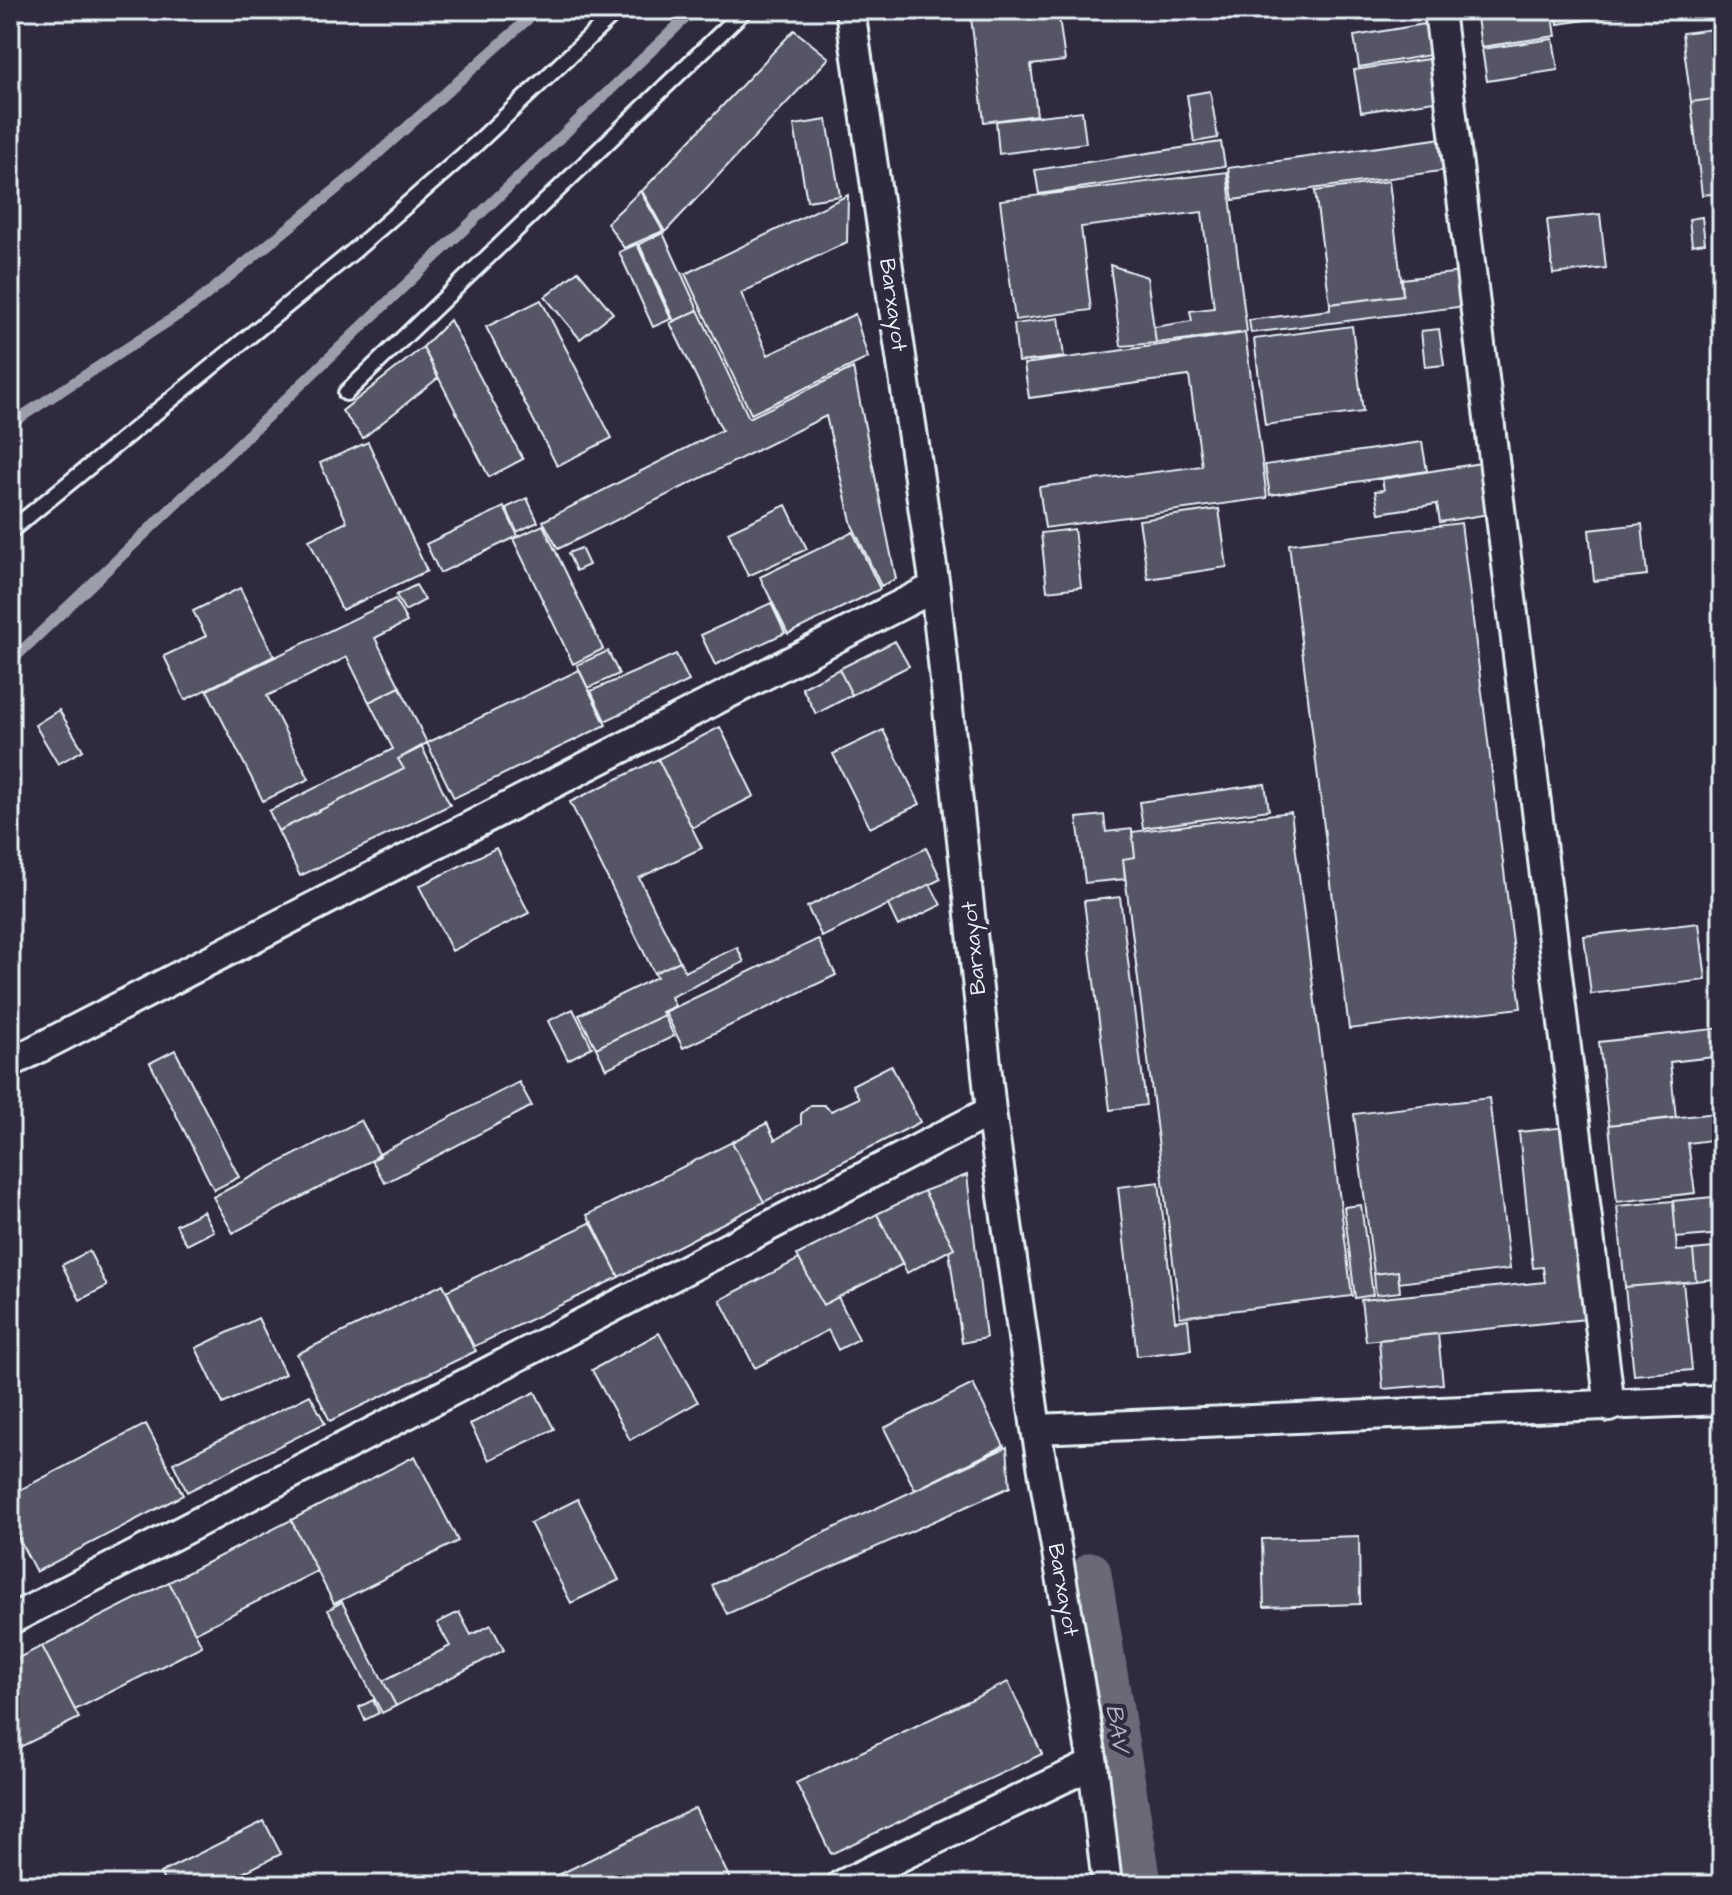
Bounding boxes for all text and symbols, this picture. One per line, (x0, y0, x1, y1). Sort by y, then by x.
street label: Barxayot (870, 256, 915, 354)
street label: Barxayot (954, 899, 995, 996)
street label: Barxayot (1039, 1541, 1086, 1639)
water label: BAV (1096, 1702, 1138, 1758)

